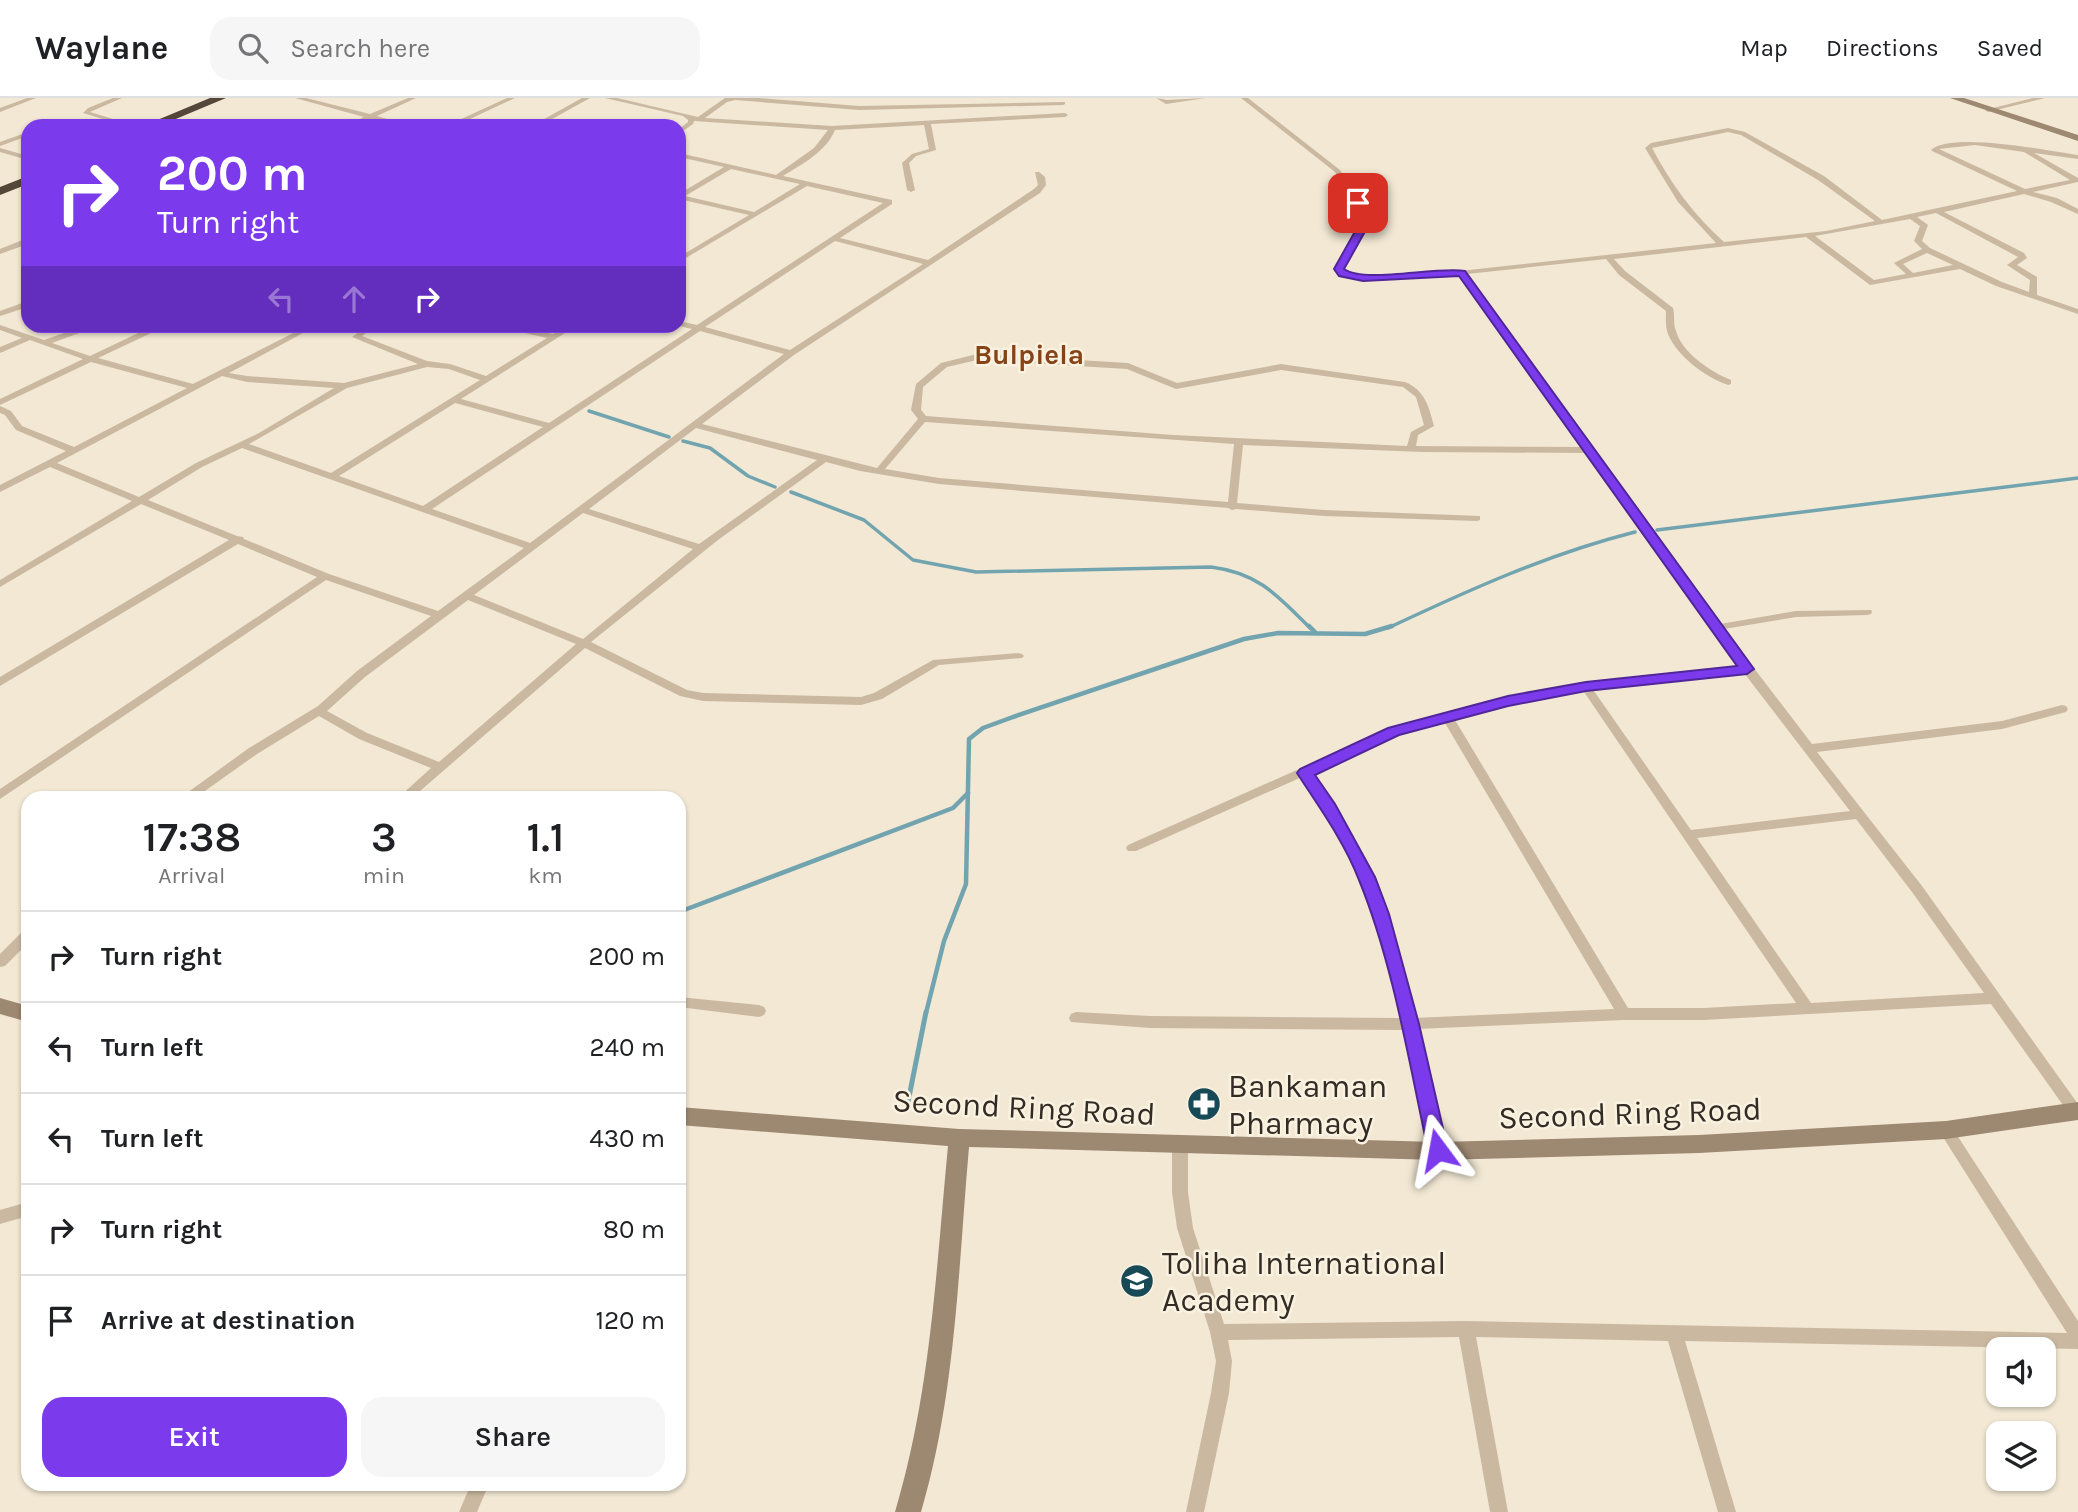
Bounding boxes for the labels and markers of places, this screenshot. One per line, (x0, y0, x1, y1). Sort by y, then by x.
pin (1328, 173, 1388, 233)
place label: Bankaman Pharmacy (1228, 1068, 1387, 1142)
pharmacy icon: Bankaman Pharmacy (1185, 1085, 1223, 1123)
place label: Toliha International Academy (1162, 1245, 1446, 1319)
school or university icon: Toliha International Academy (1118, 1262, 1156, 1300)

